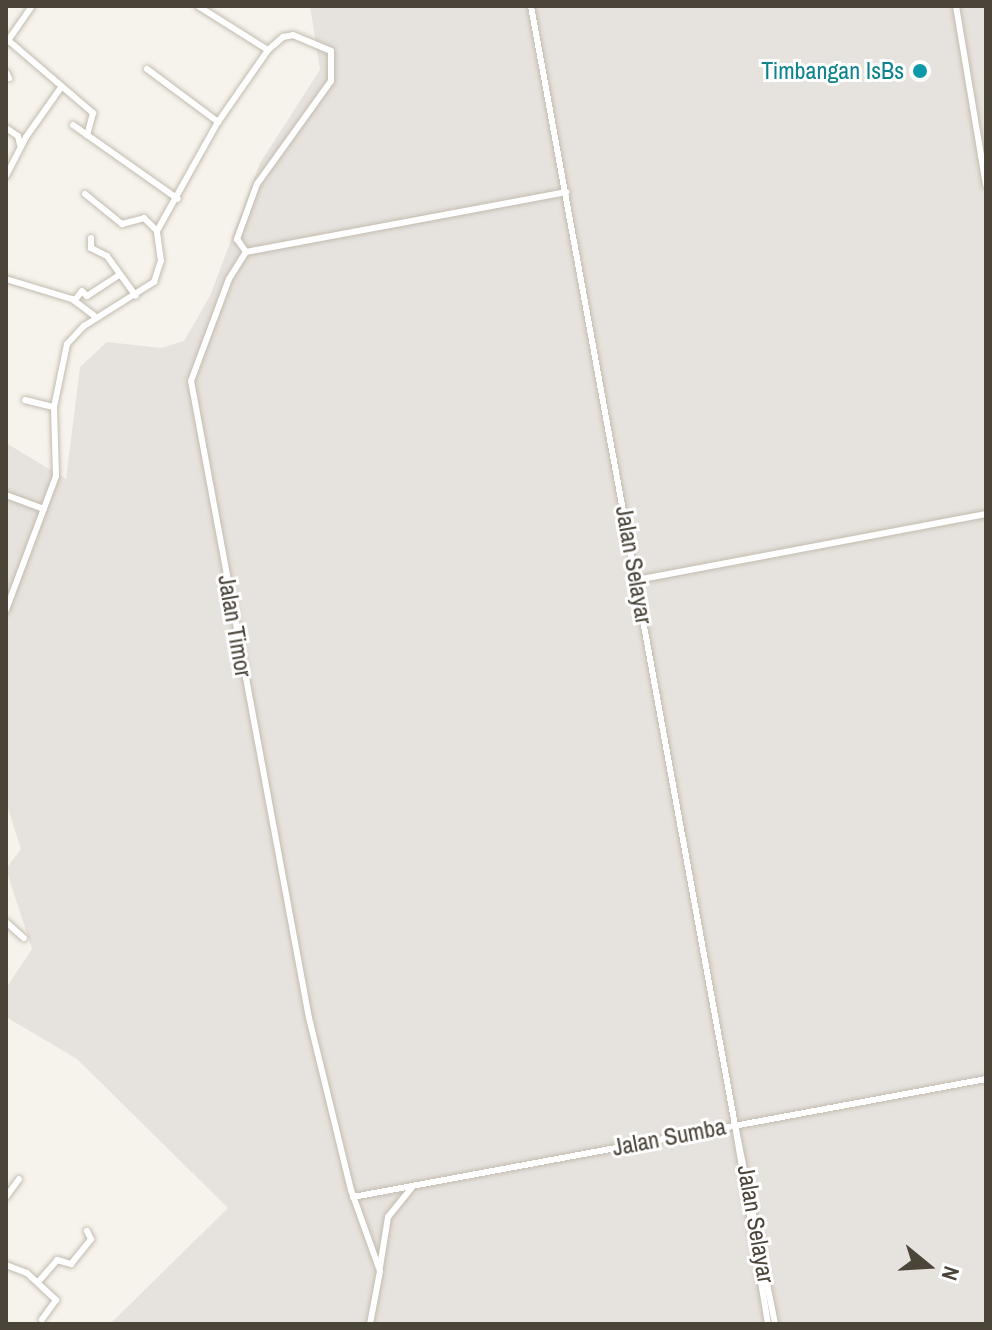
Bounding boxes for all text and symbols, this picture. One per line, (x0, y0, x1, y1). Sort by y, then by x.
place label: Timbangan IsBs (761, 57, 904, 85)
marker: Timbangan IsBs (911, 62, 929, 80)
street label: Jalan Selayar (609, 504, 659, 626)
street label: Jalan Timor (212, 573, 258, 679)
street label: Jalan Sumba (610, 1112, 728, 1162)
street label: Jalan Selayar (731, 1163, 781, 1285)
north arrow (888, 1226, 968, 1306)
text: N (935, 1263, 967, 1284)

